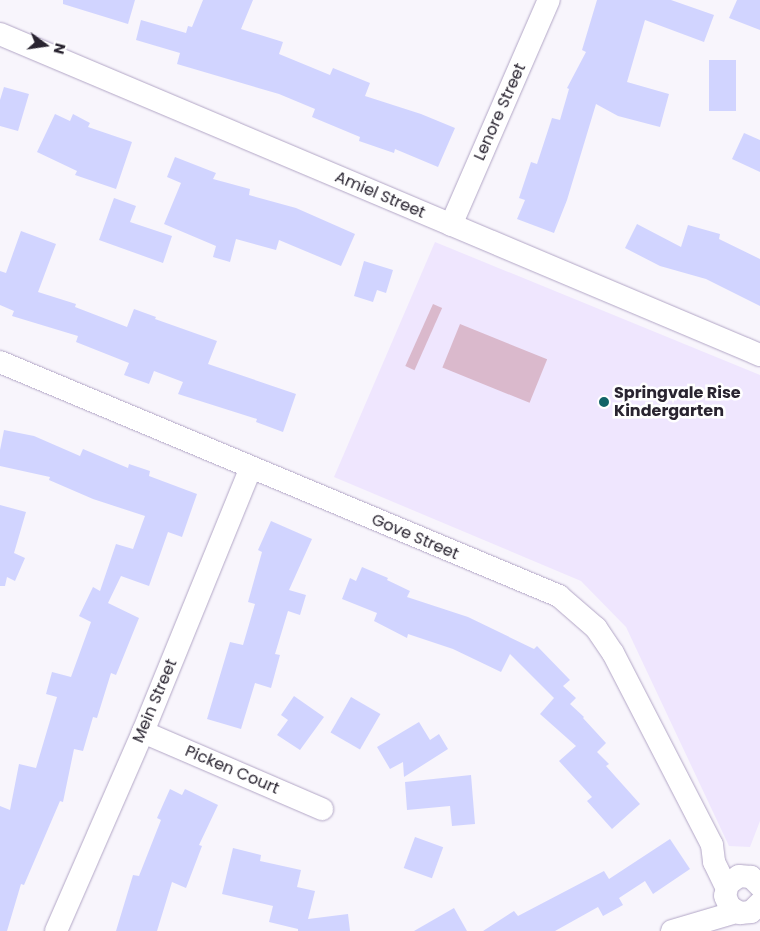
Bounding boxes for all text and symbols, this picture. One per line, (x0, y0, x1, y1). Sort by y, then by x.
north arrow (20, 20, 70, 70)
text: N (49, 41, 71, 56)
street label: Lenore Street (470, 60, 530, 164)
street label: Amiel Street (332, 167, 428, 223)
place label: Springvale Rise Kindergarten (614, 383, 741, 421)
marker: Springvale Rise Kindergarten (598, 396, 610, 408)
street label: Gove Street (369, 510, 461, 564)
street label: Mein Street (129, 656, 181, 746)
street label: Picken Court (182, 742, 282, 798)

